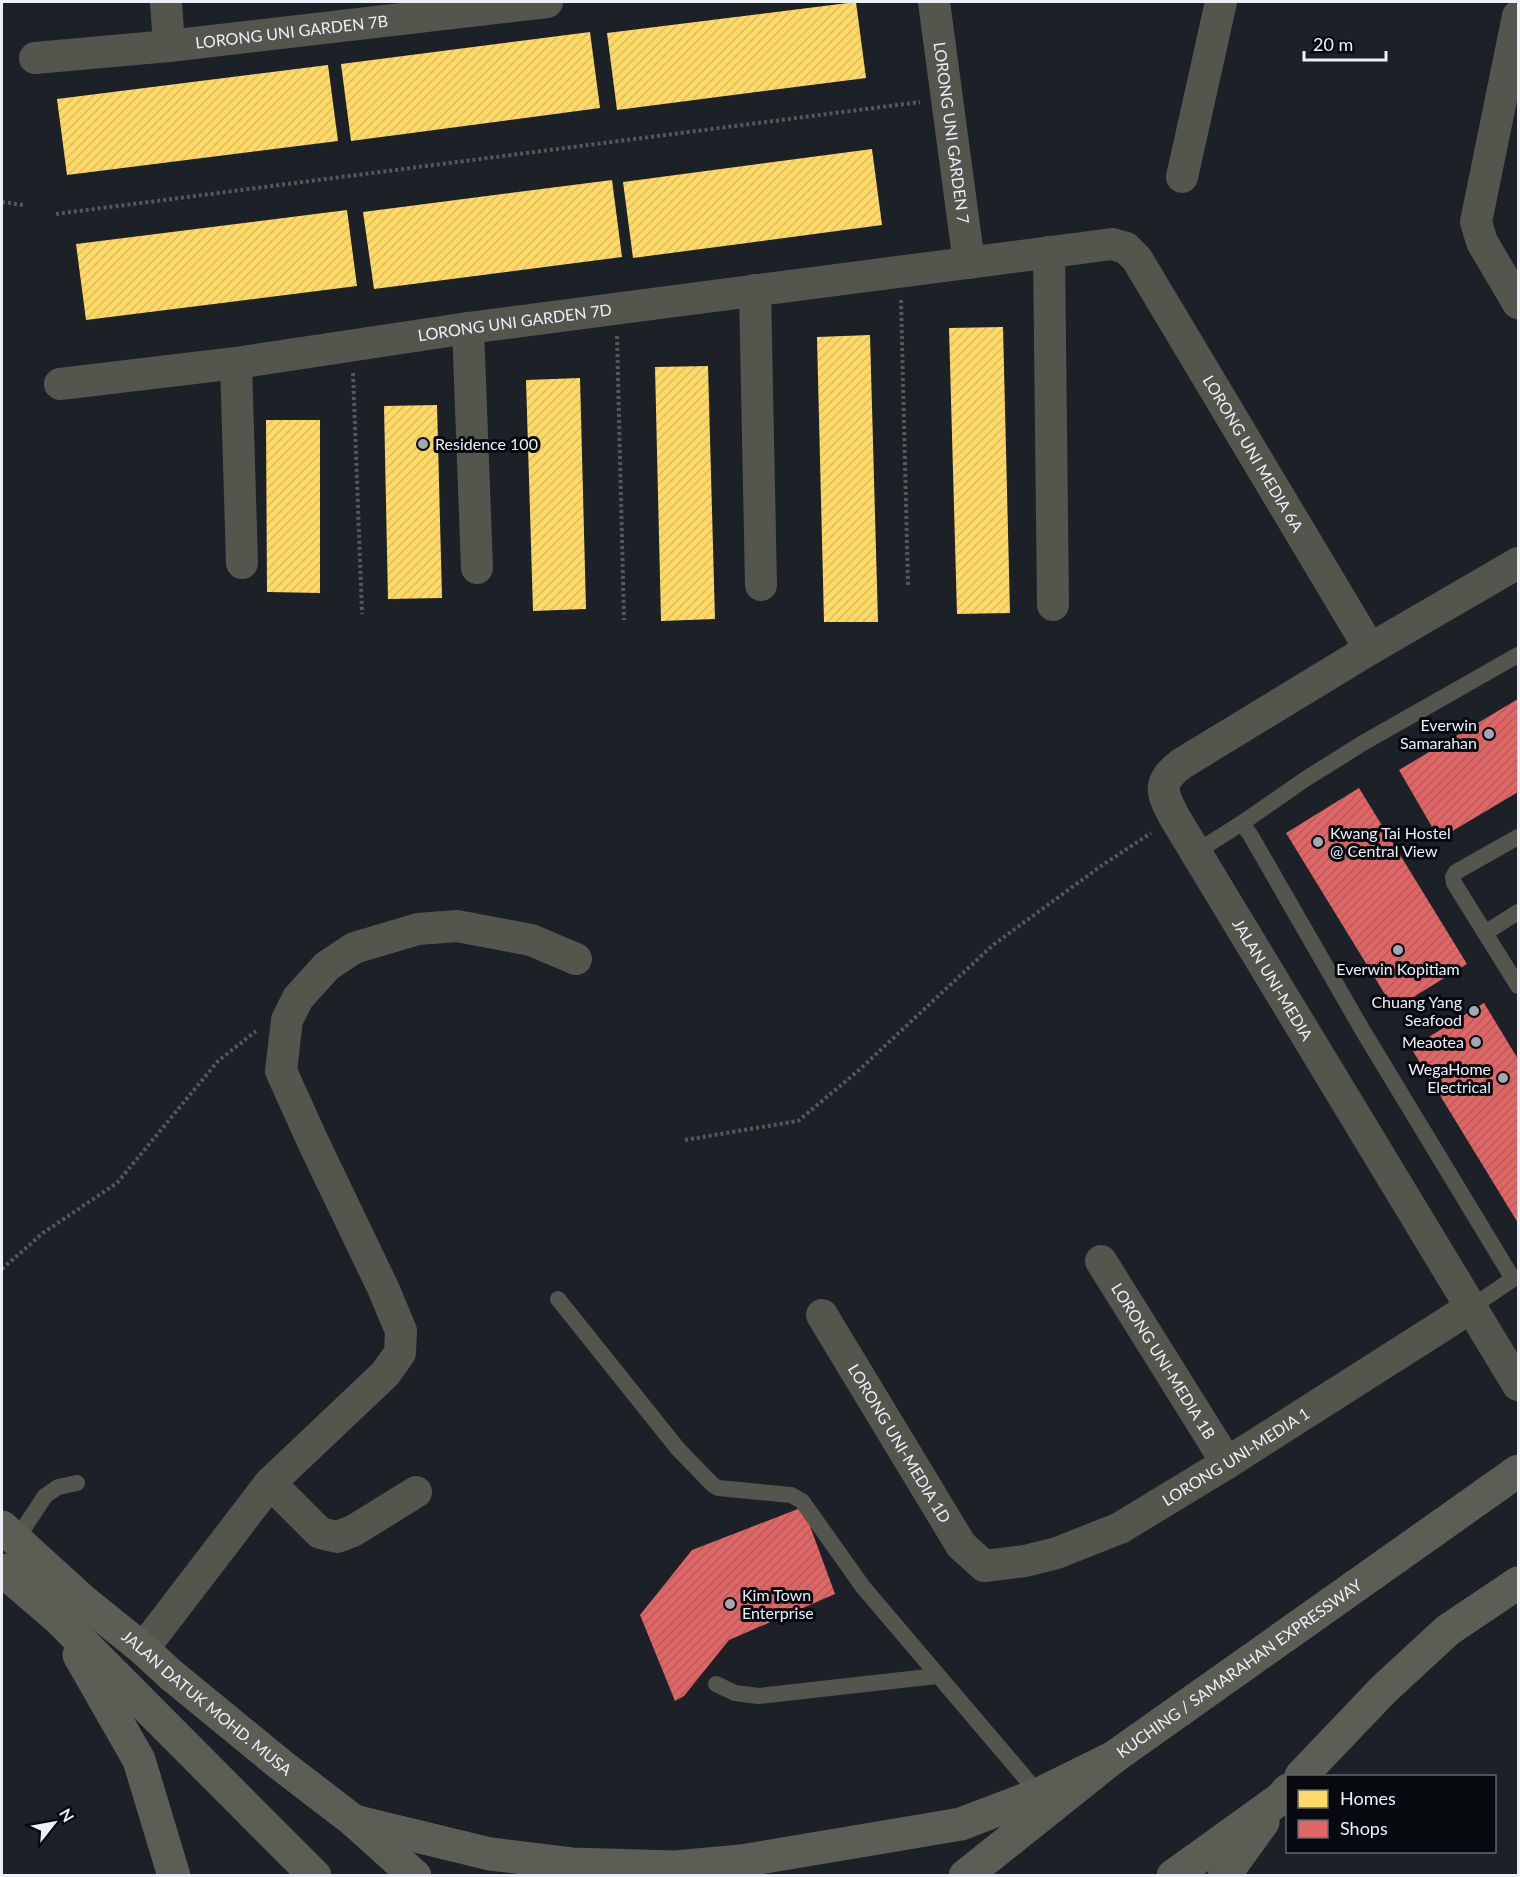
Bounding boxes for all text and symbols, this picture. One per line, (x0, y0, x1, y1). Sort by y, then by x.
street label: LORONG UNI GARDEN 7B (194, 11, 389, 52)
scale bar (1304, 24, 1386, 62)
text: 20 m (1313, 33, 1353, 55)
street label: LORONG UNI GARDEN 7 (930, 41, 974, 225)
street label: LORONG UNI GARDEN 7D (416, 299, 613, 344)
street label: LORONG UNI MEDIA 6A (1200, 371, 1308, 535)
place label: Residence 100 (435, 434, 538, 453)
marker: Residence 100 (416, 437, 430, 451)
place label: Everwin Samarahan (1400, 715, 1477, 752)
marker: Everwin Samarahan (1482, 727, 1496, 741)
place label: Kwang Tai Hostel @ Central View (1330, 823, 1451, 860)
marker: Kwang Tai Hostel @ Central View (1311, 835, 1325, 849)
street label: JALAN UNI-MEDIA (1229, 915, 1317, 1044)
marker: Everwin Kopitiam (1391, 943, 1405, 957)
place label: Everwin Kopitiam (1336, 959, 1460, 978)
place label: Chuang Yang Seafood (1371, 992, 1462, 1029)
marker: Chuang Yang Seafood (1467, 1004, 1481, 1018)
place label: Meaotea (1402, 1032, 1464, 1051)
marker: Meaotea (1469, 1035, 1483, 1049)
place label: WegaHome Electrical (1408, 1059, 1491, 1096)
marker: WegaHome Electrical (1496, 1071, 1510, 1085)
street label: LORONG UNI-MEDIA 1B (1108, 1279, 1220, 1442)
street label: LORONG UNI-MEDIA 1D (845, 1360, 955, 1526)
street label: LORONG UNI-MEDIA 1 (1158, 1403, 1313, 1509)
street label: KUCHING / SAMARAHAN EXPRESSWAY (1113, 1575, 1365, 1761)
place label: Kim Town Enterprise (742, 1585, 814, 1622)
marker: Kim Town Enterprise (723, 1597, 737, 1611)
street label: JALAN DATUK MOHD. MUSA (118, 1626, 296, 1779)
legend (1286, 1775, 1496, 1853)
text: Homes (1340, 1787, 1396, 1809)
north arrow (24, 1793, 84, 1853)
text: N (56, 1805, 79, 1825)
text: Shops (1340, 1817, 1388, 1839)

